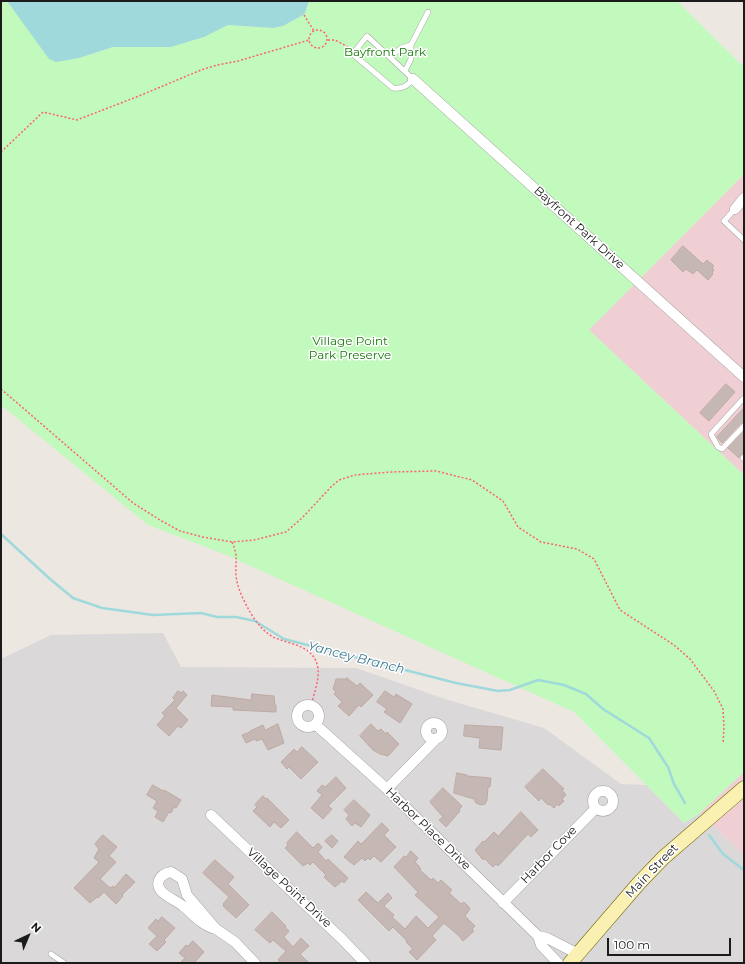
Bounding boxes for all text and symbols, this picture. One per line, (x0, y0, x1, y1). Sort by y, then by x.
park label: Bayfront Park (344, 45, 426, 59)
street label: Bayfront Park Drive (531, 184, 627, 272)
park label: Village Point Park Preserve (309, 334, 391, 362)
water label: Yancey Branch (306, 638, 406, 678)
street label: Harbor Place Drive (383, 785, 473, 873)
street label: Harbor Cove (518, 823, 580, 887)
street label: Main Street (623, 841, 681, 901)
street label: Village Point Drive (244, 845, 334, 931)
north arrow (8, 916, 48, 956)
text: N (28, 919, 44, 935)
scale bar (609, 930, 733, 956)
text: 100 m (614, 937, 650, 952)

